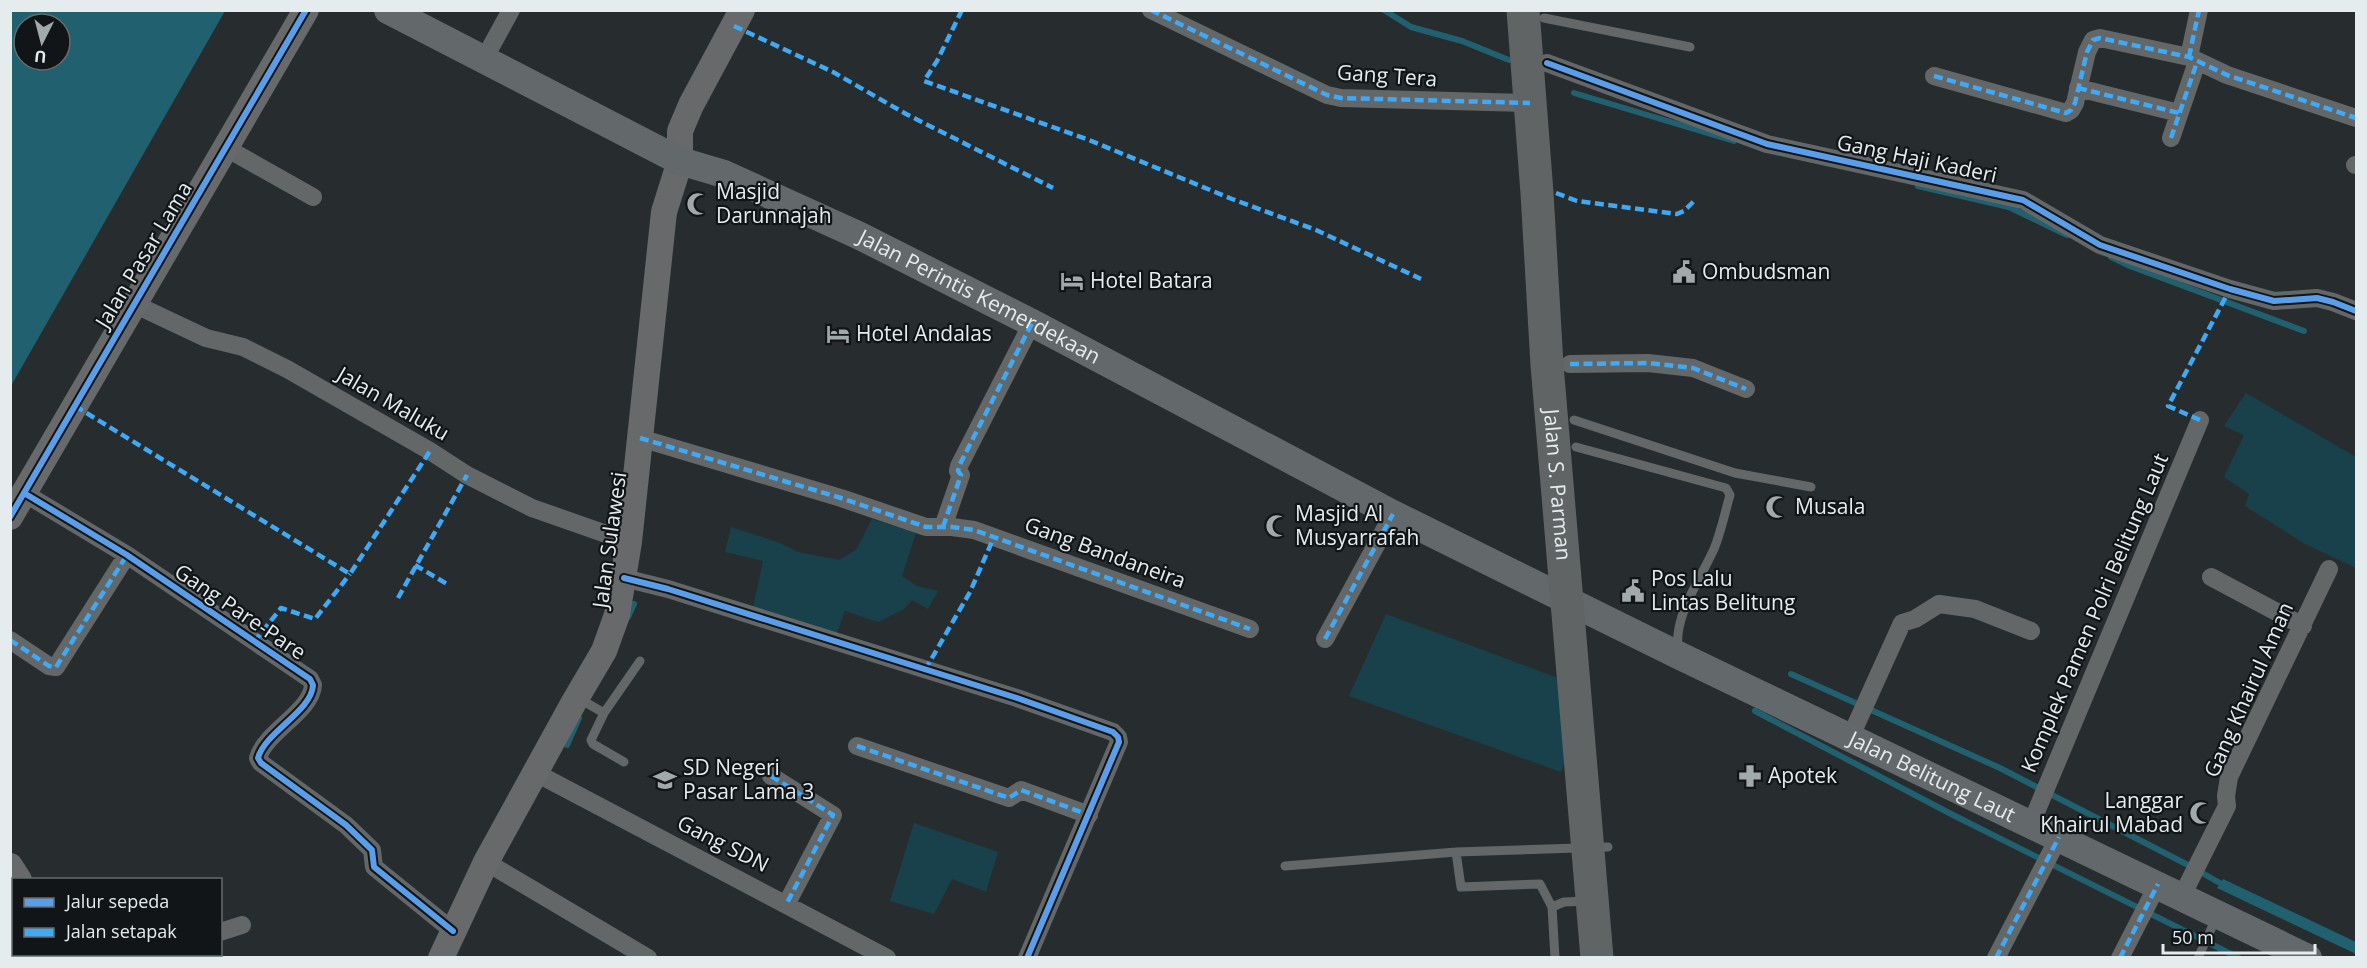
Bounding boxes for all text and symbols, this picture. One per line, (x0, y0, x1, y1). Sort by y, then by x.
north arrow (12, 12, 72, 72)
text: U (33, 45, 48, 68)
street label: Gang Tera (1336, 58, 1438, 92)
street label: Gang Haji Kaderi (1835, 127, 2000, 189)
street label: Jalan Pasar Lama (87, 176, 198, 335)
place label: Masjid Darunnajah (716, 177, 832, 229)
mosque icon: Masjid Darunnajah (685, 191, 711, 217)
street label: Jalan Perintis Kemerdekaan (852, 222, 1106, 370)
place label: Ombudsman (1702, 257, 1830, 285)
public building icon: Ombudsman (1671, 259, 1697, 285)
place label: Hotel Batara (1090, 266, 1213, 294)
hotel icon: Hotel Batara (1059, 268, 1085, 294)
place label: Hotel Andalas (856, 319, 992, 347)
hotel icon: Hotel Andalas (825, 321, 851, 347)
street label: Jalan Maluku (331, 359, 455, 447)
street label: Jalan S. Parman (1538, 406, 1578, 562)
street label: Komplek Pamen Polri Belitung Laut (2014, 449, 2174, 776)
street label: Jalan Sulawesi (585, 470, 632, 612)
place label: Musala (1795, 492, 1865, 520)
mosque icon: Musala (1764, 494, 1790, 520)
place label: Masjid Al Musyarrafah (1295, 499, 1419, 551)
street label: Gang Bandaneira (1021, 510, 1190, 594)
mosque icon: Masjid Al Musyarrafah (1264, 513, 1290, 539)
street label: Gang Pare-Pare (169, 557, 312, 665)
place label: Pos Lalu Lintas Belitung (1651, 564, 1795, 616)
public building icon: Pos Lalu Lintas Belitung (1620, 578, 1646, 604)
street label: Gang Khairul Aman (2197, 598, 2299, 782)
street label: Jalan Belitung Laut (1843, 723, 2020, 828)
place label: SD Negeri Pasar Lama 3 (683, 753, 814, 805)
place label: Apotek (1768, 761, 1837, 789)
pharmacy icon: Apotek (1737, 763, 1763, 789)
school or university icon: SD Negeri Pasar Lama 3 (652, 767, 678, 793)
place label: Langgar Khairul Mabad (2040, 786, 2183, 838)
mosque icon: Langgar Khairul Mabad (2188, 800, 2214, 826)
street label: Gang SDN (673, 808, 774, 878)
legend (12, 878, 222, 956)
text: Jalur sepeda (64, 889, 169, 913)
scale bar (2163, 917, 2314, 955)
text: Jalan setapak (64, 919, 177, 943)
text: 50 m (2172, 925, 2214, 949)

